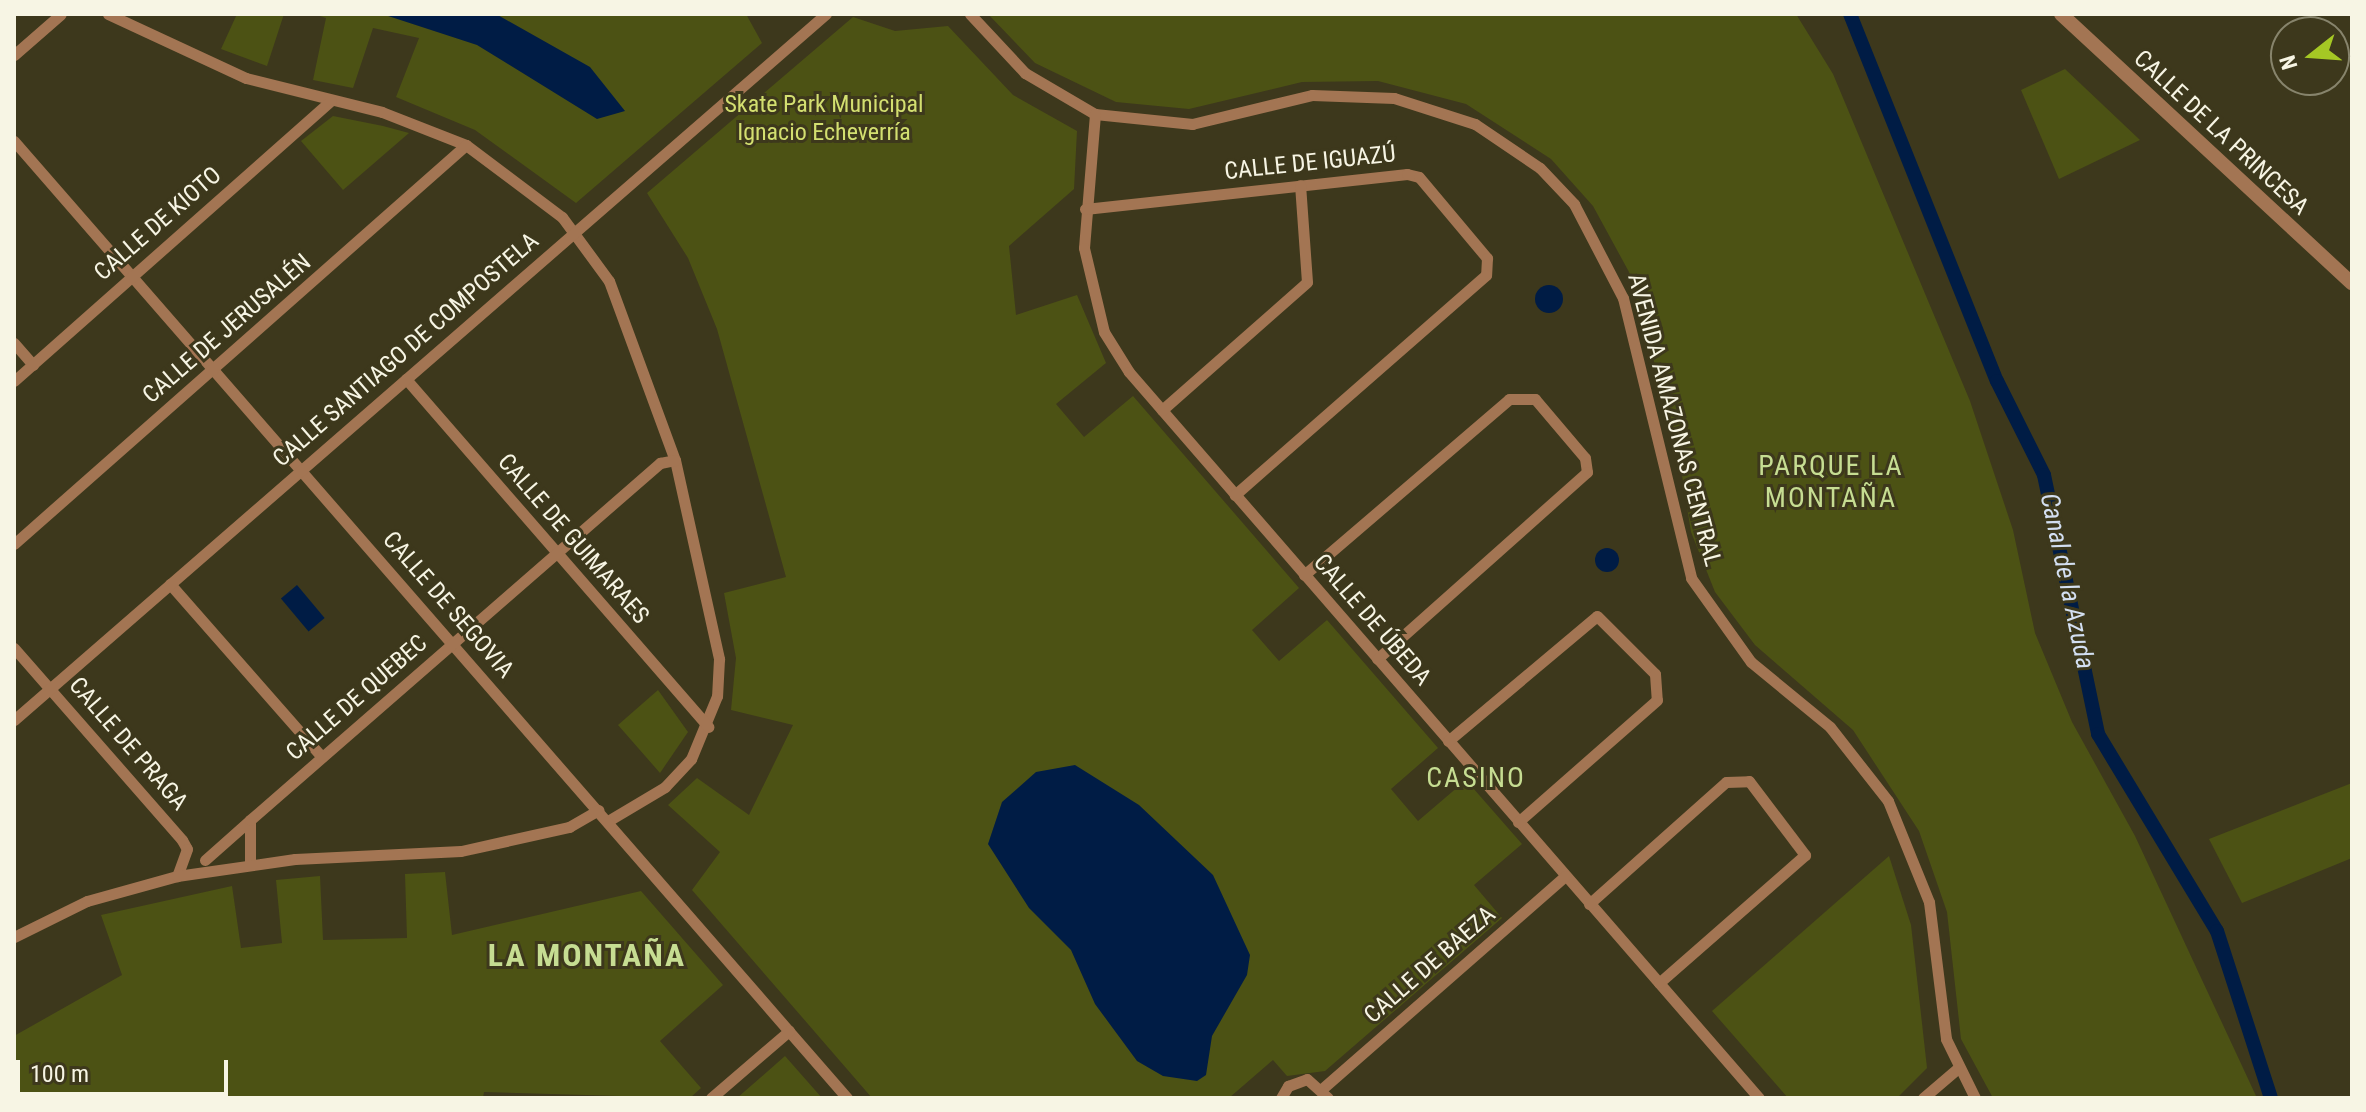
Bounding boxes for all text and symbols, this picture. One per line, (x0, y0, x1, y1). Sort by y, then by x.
north arrow (2270, 16, 2350, 96)
street label: CALLE DE LA PRINCESA (2128, 45, 2314, 221)
park label: Skate Park Municipal Ignacio Echeverría (724, 91, 924, 147)
street label: CALLE DE IGUAZÚ (1223, 140, 1397, 186)
street label: CALLE DE KIOTO (89, 161, 227, 287)
street label: CALLE SANTIAGO DE COMPOSTELA (267, 227, 545, 473)
street label: CALLE DE JERUSALÉN (137, 248, 317, 410)
street label: AVENIDA AMAZONAS CENTRAL (1621, 270, 1727, 570)
street label: CALLE DE GUIMARAES (491, 448, 655, 630)
district label: PARQUE LA MONTAÑA (1758, 449, 1904, 515)
water label: Canal de la Azuda (2033, 490, 2101, 672)
street label: CALLE DE SEGOVIA (376, 526, 520, 684)
street label: CALLE DE ÚBEDA (1307, 548, 1437, 692)
street label: CALLE DE QUEBEC (281, 629, 433, 767)
street label: CALLE DE PRAGA (62, 672, 194, 816)
district label: CASINO (1426, 761, 1526, 795)
street label: CALLE DE BAEZA (1359, 900, 1501, 1030)
district label: LA MONTAÑA (488, 936, 686, 974)
scale bar (20, 1044, 232, 1094)
text: 100 m (30, 1060, 89, 1088)

